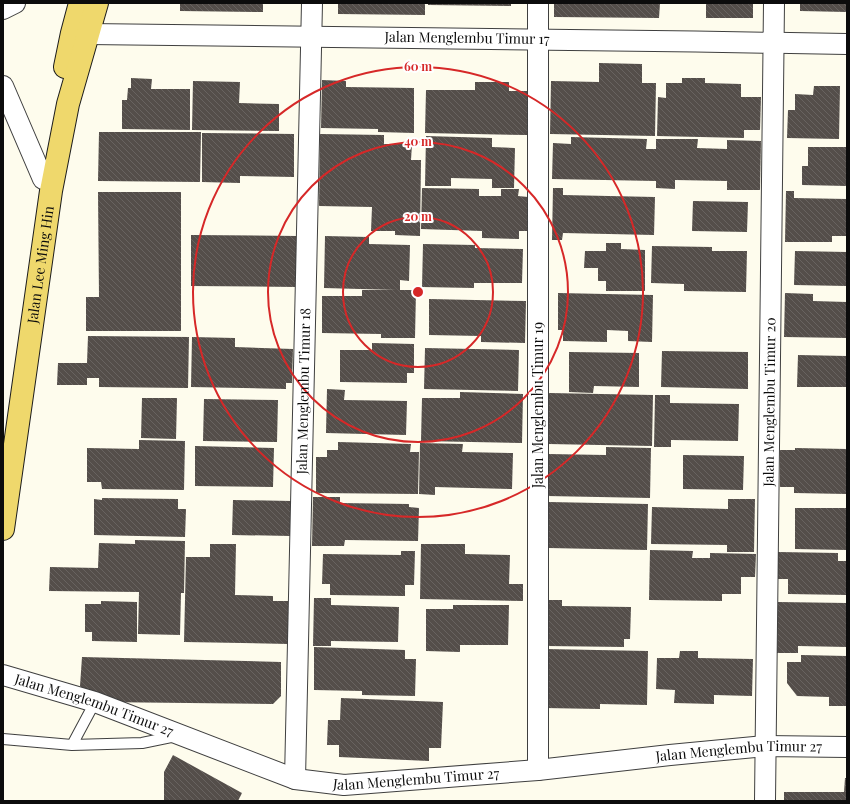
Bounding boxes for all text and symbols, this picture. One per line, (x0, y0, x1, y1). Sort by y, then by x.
street label: Jalan Menglembu Timur 17 (383, 27, 550, 48)
text: 60 m (404, 58, 432, 74)
text: 40 m (404, 133, 432, 149)
street label: Jalan Lee Ming Hin (22, 204, 58, 326)
text: 20 m (404, 208, 432, 224)
centre of rings (411, 285, 425, 299)
street label: Jalan Menglembu Timur 18 (292, 308, 314, 476)
street label: Jalan Menglembu Timur 20 (759, 317, 779, 488)
street label: Jalan Menglembu Timur 19 (528, 322, 547, 489)
street label: Jalan Menglembu Timur 27 (12, 669, 177, 740)
street label: Jalan Menglembu Timur 27 (654, 736, 822, 766)
street label: Jalan Menglembu Timur 27 (331, 763, 500, 794)

